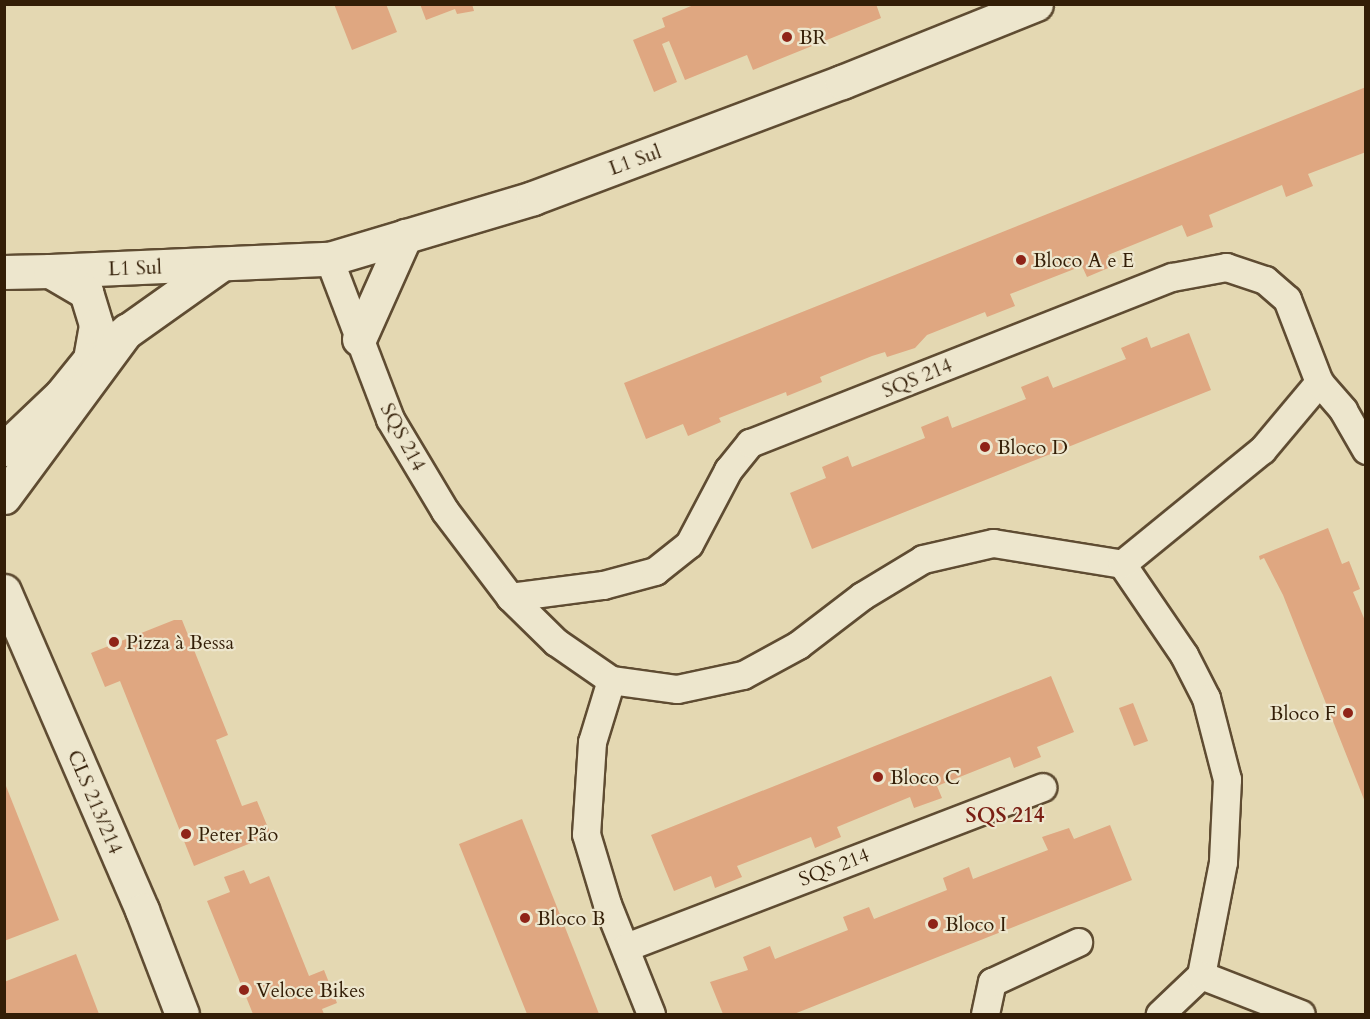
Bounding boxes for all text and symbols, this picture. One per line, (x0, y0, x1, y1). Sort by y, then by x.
place label: BR (799, 25, 826, 49)
marker: BR (780, 30, 794, 44)
street label: L1 Sul (606, 140, 664, 180)
place label: Bloco A e E (1033, 248, 1134, 272)
marker: Bloco A e E (1014, 253, 1028, 267)
street label: L1 Sul (108, 255, 162, 281)
street label: SQS 214 (878, 353, 956, 403)
street label: SQS 214 (375, 399, 431, 475)
place label: Bloco D (997, 435, 1068, 459)
marker: Bloco D (978, 440, 992, 454)
place label: Pizza à Bessa (126, 630, 234, 654)
marker: Pizza à Bessa (107, 635, 121, 649)
place label: Bloco F (1270, 701, 1336, 725)
marker: Bloco F (1341, 706, 1355, 720)
street label: CLS 213/214 (62, 746, 128, 858)
place label: Bloco C (890, 765, 960, 789)
marker: Bloco C (871, 770, 885, 784)
district label: SQS 214 (966, 803, 1044, 829)
place label: Peter Pão (198, 822, 278, 846)
marker: Peter Pão (179, 827, 193, 841)
street label: SQS 214 (795, 843, 873, 891)
place label: Bloco B (537, 906, 605, 930)
marker: Bloco B (518, 911, 532, 925)
place label: Bloco I (945, 912, 1007, 936)
marker: Bloco I (926, 917, 940, 931)
place label: Veloce Bikes (256, 978, 365, 1002)
marker: Veloce Bikes (237, 983, 251, 997)

